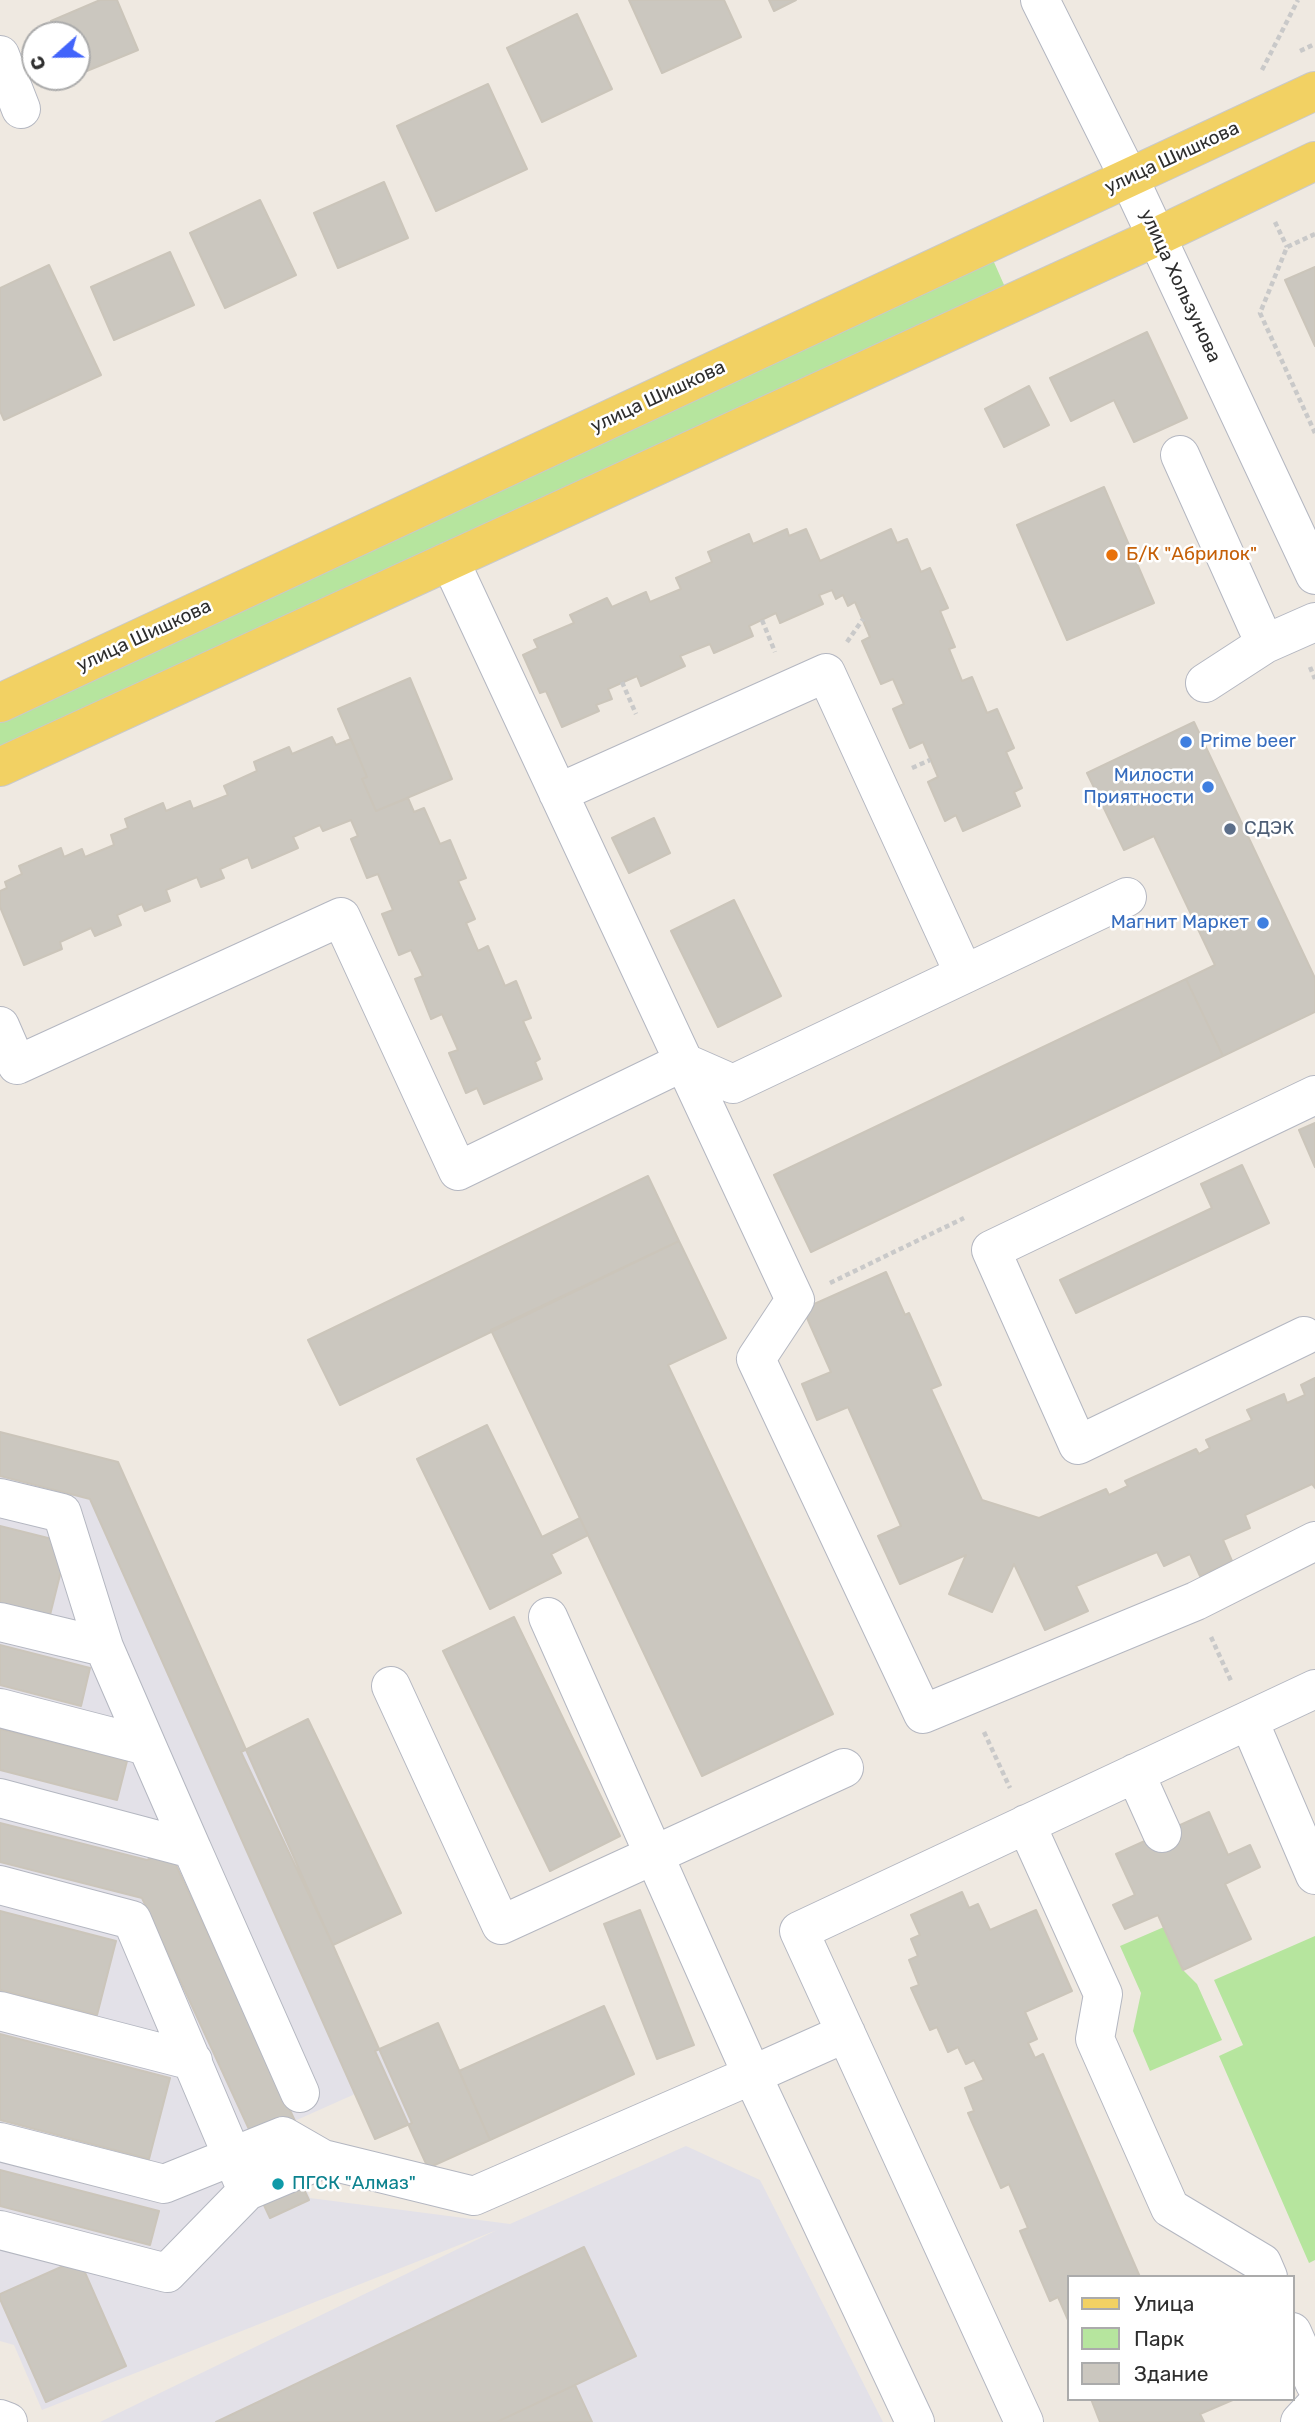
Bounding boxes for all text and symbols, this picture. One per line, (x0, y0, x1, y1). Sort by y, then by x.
north arrow (21, 21, 91, 91)
text: С (25, 53, 51, 73)
street label: улица Шишкова (1101, 117, 1243, 199)
street label: улица Хользунова (1135, 206, 1225, 366)
street label: улица Шишкова (587, 356, 729, 438)
place label: Б/К "Абрилок" (1126, 544, 1257, 566)
marker: Б/К "Абрилок" (1104, 547, 1120, 563)
street label: улица Шишкова (73, 595, 215, 677)
place label: Prime beer (1200, 731, 1296, 753)
marker: Prime beer (1178, 734, 1194, 750)
place label: Милости Приятности (1083, 765, 1194, 809)
marker: Милости Приятности (1200, 779, 1216, 795)
place label: СДЭК (1244, 818, 1294, 840)
marker: СДЭК (1222, 821, 1238, 837)
place label: Магнит Маркет (1111, 912, 1249, 934)
marker: Магнит Маркет (1255, 915, 1271, 931)
place label: ПГСК "Алмаз" (292, 2173, 416, 2195)
marker: ПГСК "Алмаз" (270, 2176, 286, 2192)
legend (1066, 2275, 1294, 2401)
text: Улица (1134, 2291, 1194, 2316)
text: Парк (1134, 2326, 1184, 2351)
text: Здание (1134, 2361, 1209, 2386)

